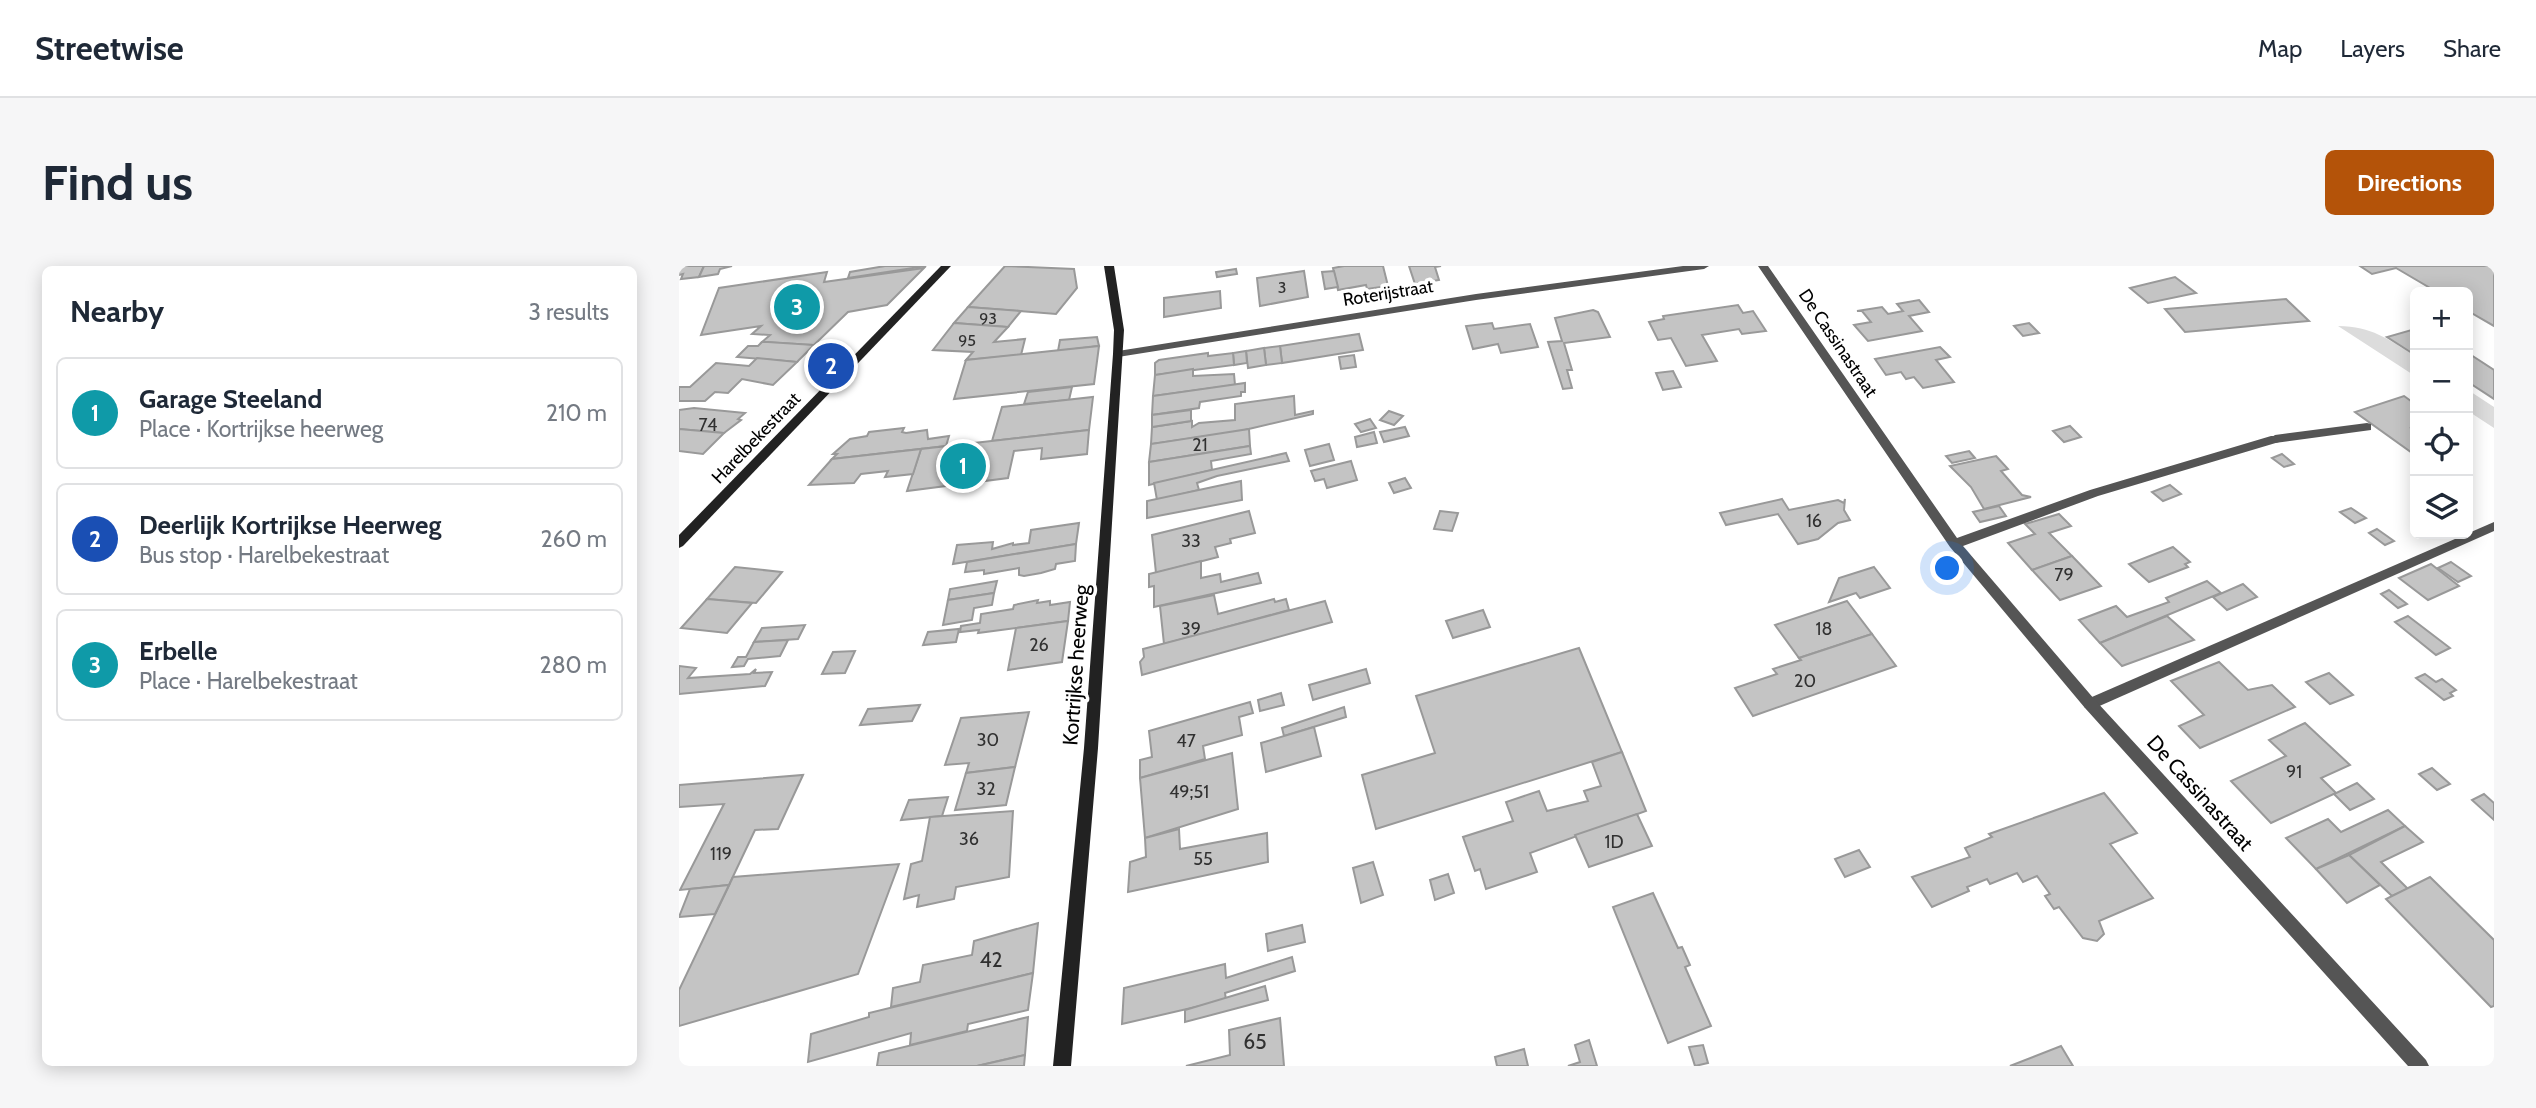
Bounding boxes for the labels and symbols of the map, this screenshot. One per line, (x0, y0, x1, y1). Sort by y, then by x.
street label: Roterijstraat (1341, 275, 1435, 311)
house number: 3 (1278, 278, 1286, 297)
pin: 3 (774, 281, 820, 333)
street label: De Cassinastraat (1794, 285, 1882, 401)
house number: 93 (979, 309, 997, 328)
house number: 95 (958, 331, 976, 350)
pin: 2 (808, 340, 854, 392)
street label: Harelbekestraat (707, 388, 805, 488)
house number: 74 (699, 414, 717, 436)
house number: 21 (1192, 434, 1208, 456)
pin: 1 (940, 440, 986, 492)
house number: 16 (1806, 510, 1822, 532)
house number: 33 (1181, 530, 1201, 552)
your location (1930, 551, 1964, 585)
house number: 79 (2054, 564, 2074, 586)
street label: Kortrijkse heerweg (1057, 583, 1095, 746)
house number: 39 (1181, 618, 1201, 640)
house number: 18 (1816, 618, 1832, 640)
house number: 26 (1029, 634, 1049, 656)
house number: 20 (1794, 670, 1816, 692)
house number: 30 (977, 729, 999, 751)
house number: 47 (1176, 730, 1196, 752)
street label: De Cassinastraat (2142, 730, 2259, 855)
house number: 91 (2286, 761, 2302, 783)
house number: 32 (976, 778, 996, 800)
house number: 49;51 (1169, 781, 1209, 803)
house number: 36 (959, 828, 979, 850)
house number: 1D (1605, 831, 1623, 853)
house number: 119 (710, 843, 732, 865)
house number: 55 (1193, 848, 1213, 870)
house number: 42 (979, 947, 1003, 972)
house number: 65 (1243, 1029, 1267, 1054)

